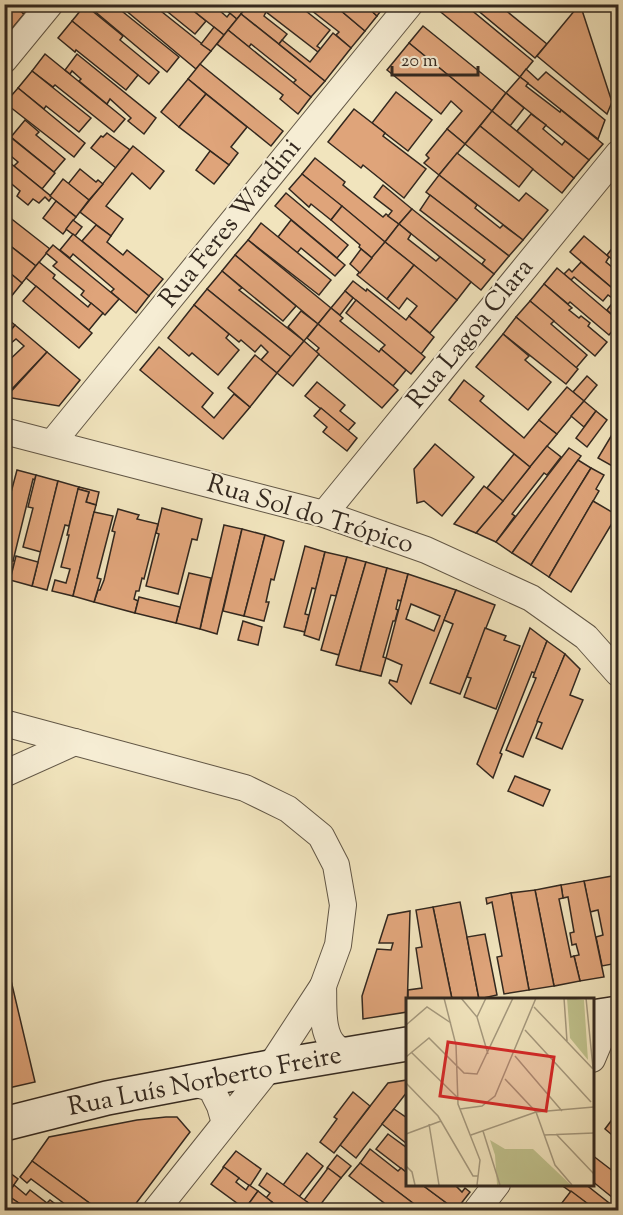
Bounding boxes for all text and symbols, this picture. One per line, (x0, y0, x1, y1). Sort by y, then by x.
scale bar (392, 39, 478, 77)
text: 20 m (401, 49, 438, 75)
street label: Rua Feres Wardini (151, 132, 311, 316)
street label: Rua Lagoa Clara (399, 251, 543, 417)
street label: Rua Sol do Trópico (202, 466, 418, 564)
inset map (406, 998, 593, 1185)
street label: Rua Luís Norberto Freire (65, 1037, 345, 1127)

